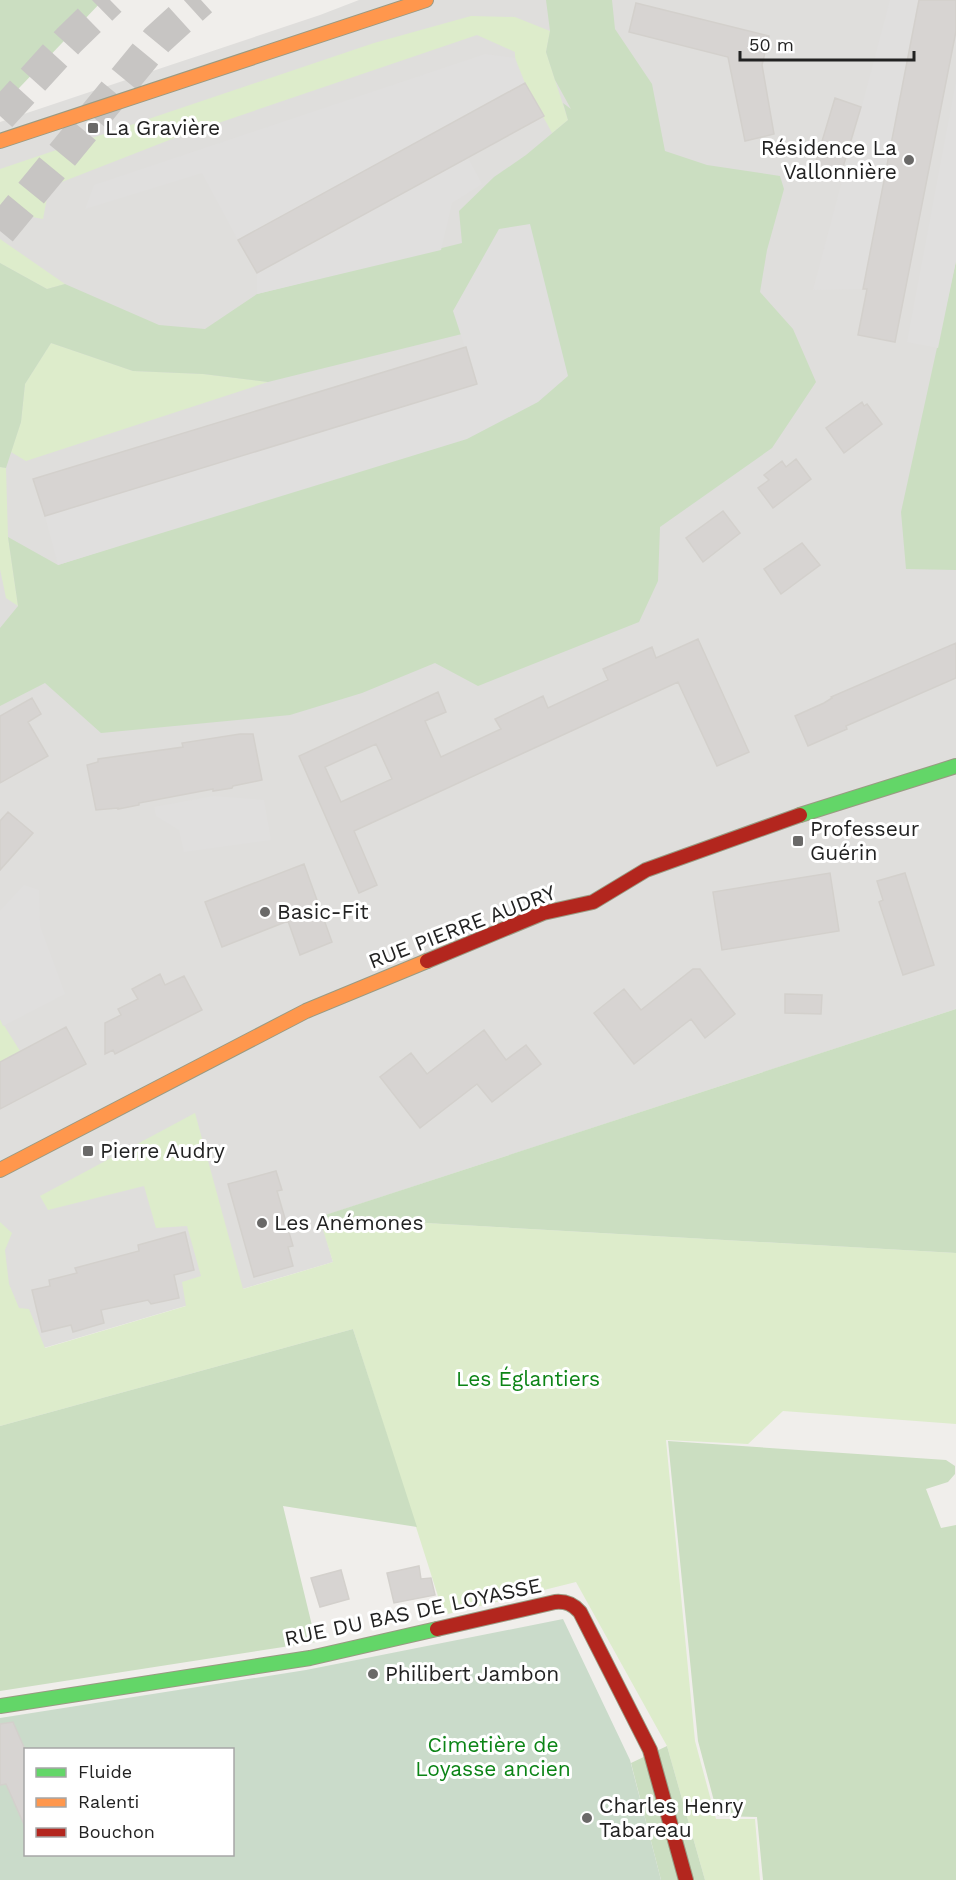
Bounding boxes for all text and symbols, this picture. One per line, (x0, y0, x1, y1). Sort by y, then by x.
scale bar (740, 24, 914, 62)
text: 50 m (749, 34, 794, 55)
place label: La Gravière (105, 115, 220, 140)
marker: La Gravière (86, 121, 100, 135)
place label: Résidence La Vallonnière (761, 135, 897, 184)
marker: Résidence La Vallonnière (902, 153, 916, 167)
place label: Professeur Guérin (810, 816, 920, 865)
marker: Professeur Guérin (791, 834, 805, 848)
street label: RUE PIERRE AUDRY (365, 879, 559, 974)
place label: Basic-Fit (277, 899, 369, 924)
marker: Basic-Fit (258, 905, 272, 919)
place label: Pierre Audry (100, 1138, 225, 1163)
marker: Pierre Audry (81, 1144, 95, 1158)
place label: Les Anémones (274, 1210, 424, 1235)
marker: Les Anémones (255, 1216, 269, 1230)
park label: Les Églantiers (456, 1366, 600, 1391)
street label: RUE DU BAS DE LOYASSE (282, 1572, 544, 1651)
place label: Philibert Jambon (385, 1661, 559, 1686)
marker: Philibert Jambon (366, 1667, 380, 1681)
park label: Cimetière de Loyasse ancien (415, 1732, 571, 1781)
legend (24, 1748, 234, 1856)
text: Fluide (78, 1761, 132, 1782)
text: Ralenti (78, 1791, 139, 1812)
place label: Charles Henry Tabareau (599, 1793, 744, 1842)
marker: Charles Henry Tabareau (580, 1811, 594, 1825)
text: Bouchon (78, 1821, 155, 1842)

